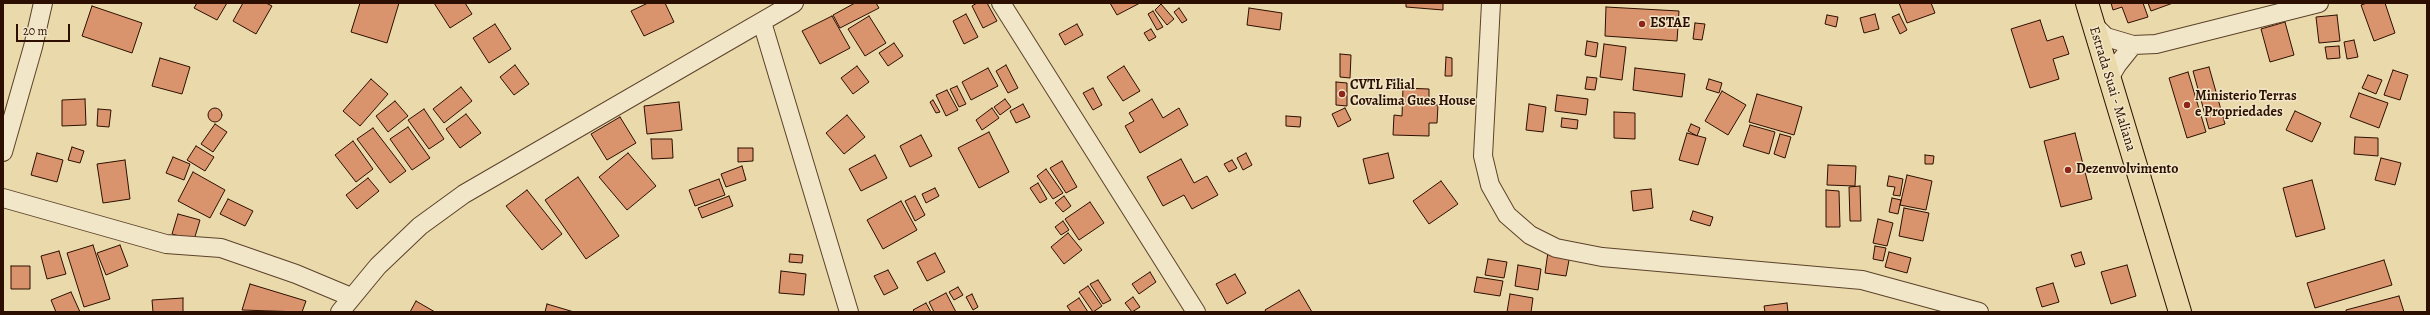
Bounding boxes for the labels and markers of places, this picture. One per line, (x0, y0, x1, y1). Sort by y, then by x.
place label: ESTAE (1650, 16, 1690, 32)
marker: ESTAE (1637, 19, 1647, 29)
place label: CVTL Filial Covalima Gues House (1350, 78, 1476, 110)
marker: CVTL Filial Covalima Gues House (1337, 89, 1347, 99)
place label: Ministerio Terras e Propriedades (2195, 89, 2297, 122)
marker: Ministerio Terras e Propriedades (2182, 100, 2192, 110)
place label: Dezenvolvimento (2076, 162, 2178, 178)
marker: Dezenvolvimento (2063, 165, 2073, 175)

